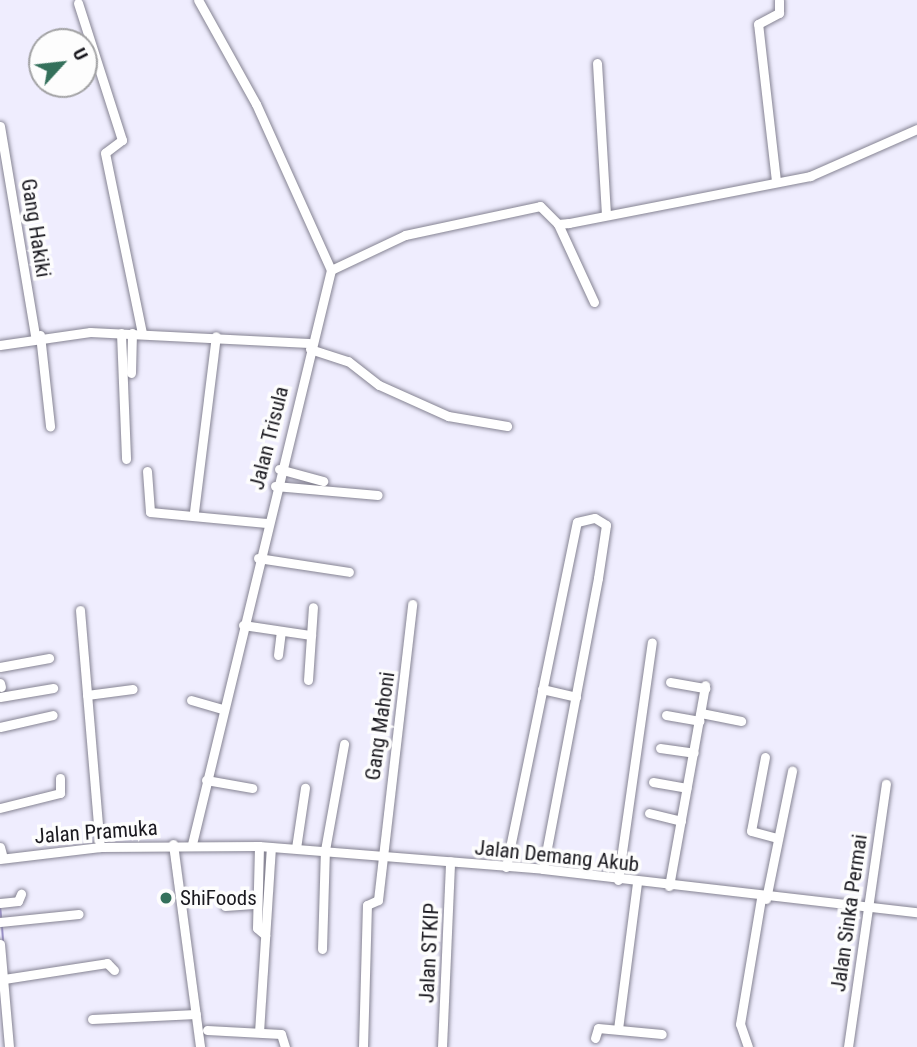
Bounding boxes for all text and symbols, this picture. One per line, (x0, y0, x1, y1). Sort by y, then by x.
north arrow (28, 28, 98, 98)
text: U (68, 44, 93, 64)
street label: Gang Hakiki (16, 177, 56, 279)
street label: Jalan Trisula (244, 383, 294, 493)
street label: Gang Mahoni (360, 670, 400, 782)
street label: Jalan Pramuka (34, 815, 158, 849)
street label: Jalan Sinka Permai (825, 833, 873, 993)
street label: Jalan Demang Akub (474, 835, 640, 877)
place label: ShiFoods (180, 885, 257, 911)
marker: ShiFoods (158, 890, 174, 906)
street label: Jalan STKIP (414, 902, 444, 1004)

